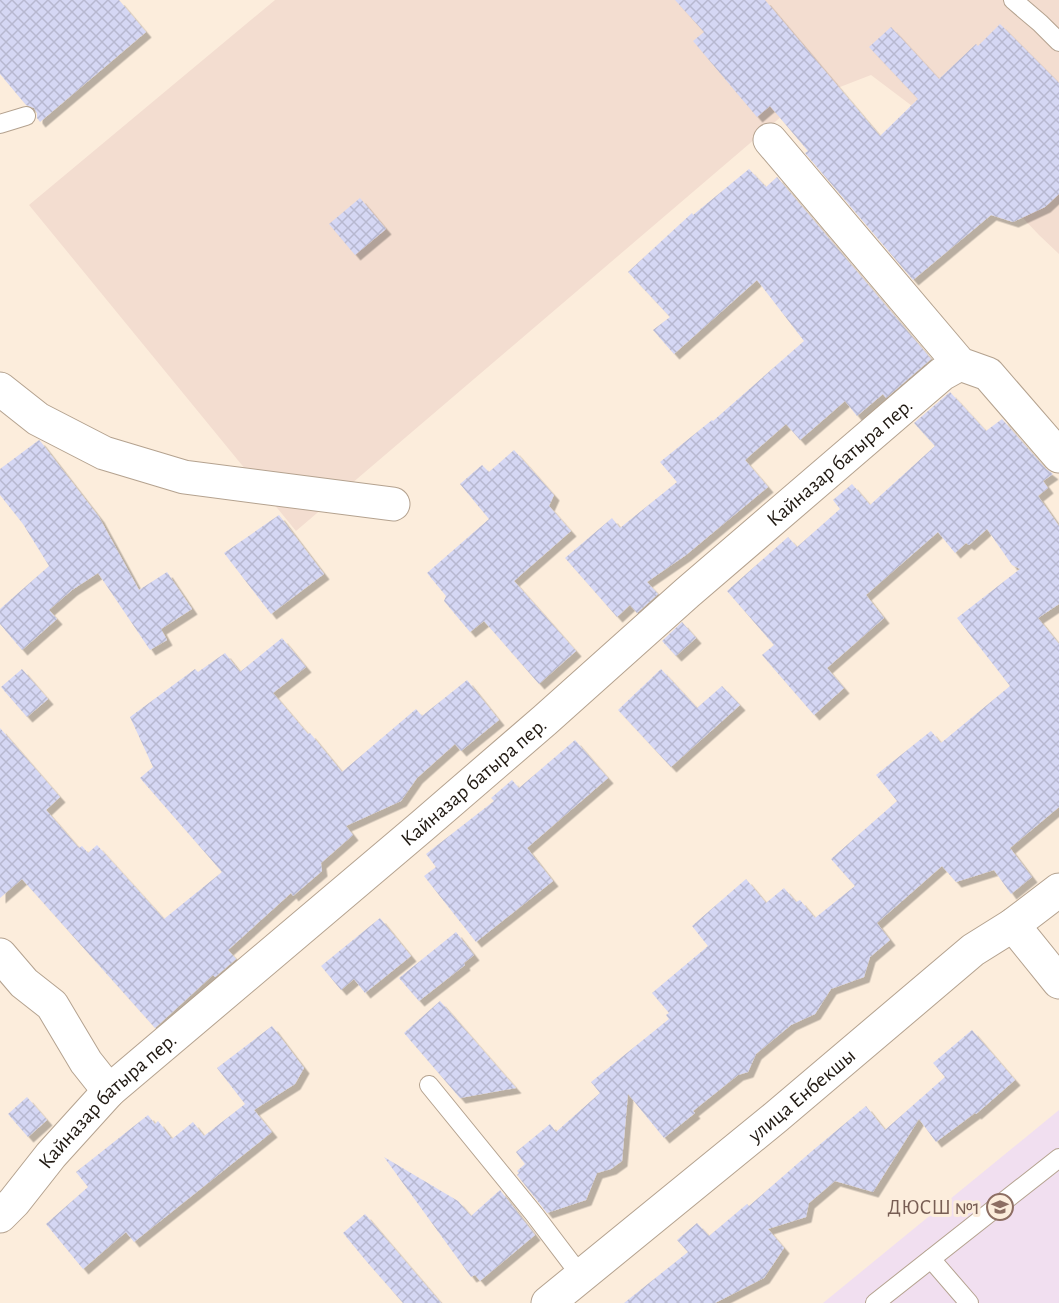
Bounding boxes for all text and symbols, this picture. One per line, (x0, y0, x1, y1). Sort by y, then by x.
street label: Кайназар батыра пер. (763, 394, 917, 530)
street label: Кайназар батыра пер. (397, 714, 551, 850)
street label: Кайназар батыра пер. (35, 1029, 180, 1173)
street label: улица Енбекшы (744, 1045, 859, 1147)
school or university icon: ДЮСШ №1 (985, 1192, 1015, 1222)
place label: ДЮСШ №1 (888, 1197, 980, 1218)

